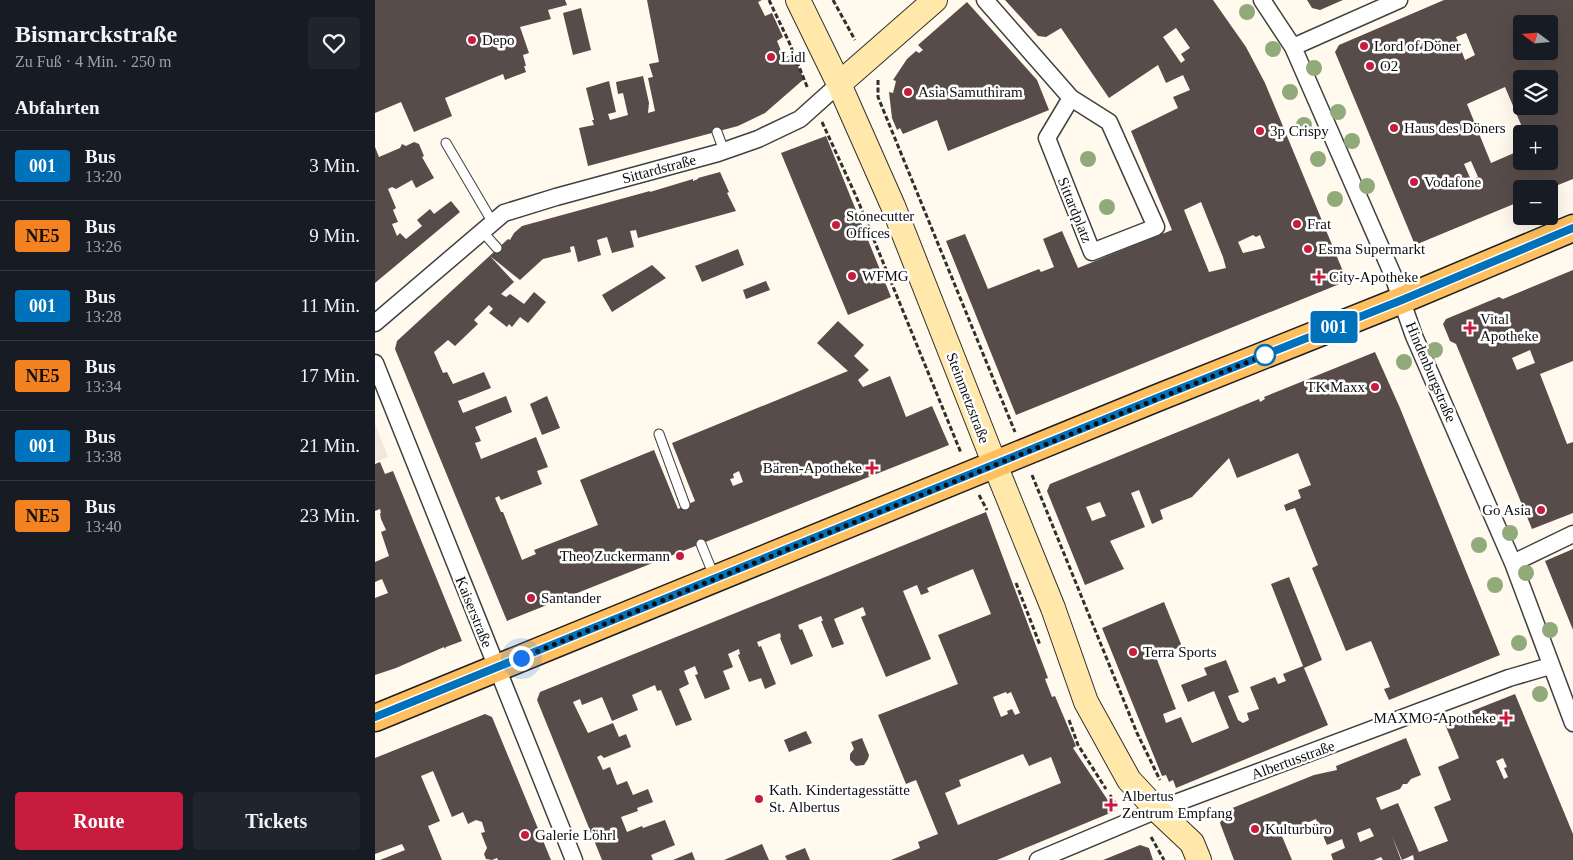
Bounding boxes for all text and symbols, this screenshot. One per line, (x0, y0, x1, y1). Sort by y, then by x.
north arrow (1513, 15, 1557, 60)
map controls (1513, 15, 1558, 225)
button: heart (308, 17, 360, 69)
text: Bismarckstraße (15, 21, 177, 47)
place label: Depo (482, 32, 515, 48)
marker: Depo (466, 34, 478, 46)
place label: Lord of Döner (1374, 38, 1461, 54)
marker: Lord of Döner (1358, 40, 1370, 52)
place label: Lidl (781, 49, 806, 65)
marker: Lidl (765, 51, 777, 63)
text: Zu Fuß · 4 Min. · 250 m (15, 53, 171, 70)
place label: O2 (1380, 58, 1398, 74)
marker: O2 (1364, 60, 1376, 72)
button: layers (1513, 70, 1558, 115)
place label: Asia Samuthiram (918, 84, 1023, 100)
marker: Asia Samuthiram (902, 86, 914, 98)
text: Abfahrten (15, 97, 99, 118)
place label: Haus des Döners (1404, 120, 1506, 136)
marker: Haus des Döners (1388, 122, 1400, 134)
place label: 3p Crispy (1270, 123, 1329, 139)
marker: 3p Crispy (1254, 125, 1266, 137)
button: + (1513, 125, 1558, 170)
text: Bus (85, 146, 116, 167)
street label: Sittardstraße (620, 151, 698, 187)
text: 3 Min. (309, 155, 360, 176)
text: 001 (29, 156, 56, 176)
text: 13:20 (85, 168, 121, 185)
place label: Vodafone (1424, 174, 1482, 190)
street label: Sittardplatz (1055, 175, 1095, 245)
marker: Vodafone (1408, 176, 1420, 188)
button: − (1513, 180, 1558, 225)
place label: Stonecutter Offices (846, 208, 914, 241)
text: Bus (85, 216, 116, 237)
place label: Frat (1307, 216, 1332, 232)
marker: Frat (1291, 218, 1303, 230)
marker: Stonecutter Offices (830, 219, 842, 231)
text: 9 Min. (309, 225, 360, 246)
text: NE5 (25, 226, 60, 246)
text: 13:26 (85, 238, 121, 255)
place label: Esma Supermarkt (1318, 241, 1426, 257)
marker: Esma Supermarkt (1302, 243, 1314, 255)
place label: WFMG (862, 268, 909, 284)
place label: City-Apotheke (1329, 269, 1418, 285)
marker: WFMG (846, 270, 858, 282)
marker: City-Apotheke (1313, 271, 1325, 283)
text: Bus (85, 286, 116, 307)
text: 11 Min. (301, 295, 360, 316)
text: 001 (29, 296, 56, 316)
text: 13:28 (85, 308, 121, 325)
line badge: 001 (1305, 311, 1363, 343)
place label: Vital Apotheke (1480, 311, 1539, 344)
text: 001 (1321, 317, 1348, 337)
street label: Hindenburgstraße (1403, 320, 1459, 425)
marker: Vital Apotheke (1464, 322, 1476, 334)
unlabelled marker (1254, 344, 1276, 366)
street label: Steinmetzstraße (943, 350, 993, 446)
text: Bus (85, 356, 116, 377)
text: 17 Min. (300, 365, 360, 386)
text: NE5 (25, 366, 60, 386)
text: 13:34 (85, 378, 121, 395)
place label: TK Maxx (1306, 379, 1365, 395)
marker: TK Maxx (1369, 381, 1381, 393)
text: Bus (85, 426, 116, 447)
text: 21 Min. (300, 435, 360, 456)
text: 001 (29, 436, 56, 456)
text: 13:38 (85, 448, 121, 465)
place label: Bären-Apotheke (763, 460, 862, 476)
marker: Bären-Apotheke (866, 462, 878, 474)
text: Bus (85, 496, 116, 517)
place label: Go Asia (1482, 502, 1531, 518)
marker: Go Asia (1535, 504, 1547, 516)
text: 23 Min. (300, 505, 360, 526)
text: NE5 (25, 506, 60, 526)
text: 13:40 (85, 518, 121, 535)
place label: Theo Zuckermann (560, 548, 670, 564)
marker: Theo Zuckermann (674, 550, 686, 562)
street label: Kaiserstraße (453, 574, 496, 650)
place label: Santander (541, 590, 601, 606)
marker: Santander (525, 592, 537, 604)
place label: Terra Sports (1143, 644, 1217, 660)
your location (509, 646, 534, 671)
marker: Terra Sports (1127, 646, 1139, 658)
place label: MAXMO-Apotheke (1374, 710, 1496, 726)
marker: MAXMO-Apotheke (1500, 712, 1512, 724)
street label: Albertusstraße (1249, 737, 1337, 782)
place label: Kath. Kindertagesstätte St. Albertus (769, 782, 910, 815)
place label: Albertus Zentrum Empfang (1122, 788, 1233, 821)
button: Route (15, 792, 183, 850)
button: Tickets (193, 792, 360, 850)
marker: Kath. Kindertagesstätte St. Albertus (753, 793, 765, 805)
marker: Albertus Zentrum Empfang (1104, 798, 1118, 812)
place label: Kulturbüro (1265, 821, 1332, 837)
marker: Kulturbüro (1249, 823, 1261, 835)
place label: Galerie Löhrl (535, 827, 616, 843)
marker: Galerie Löhrl (519, 829, 531, 841)

